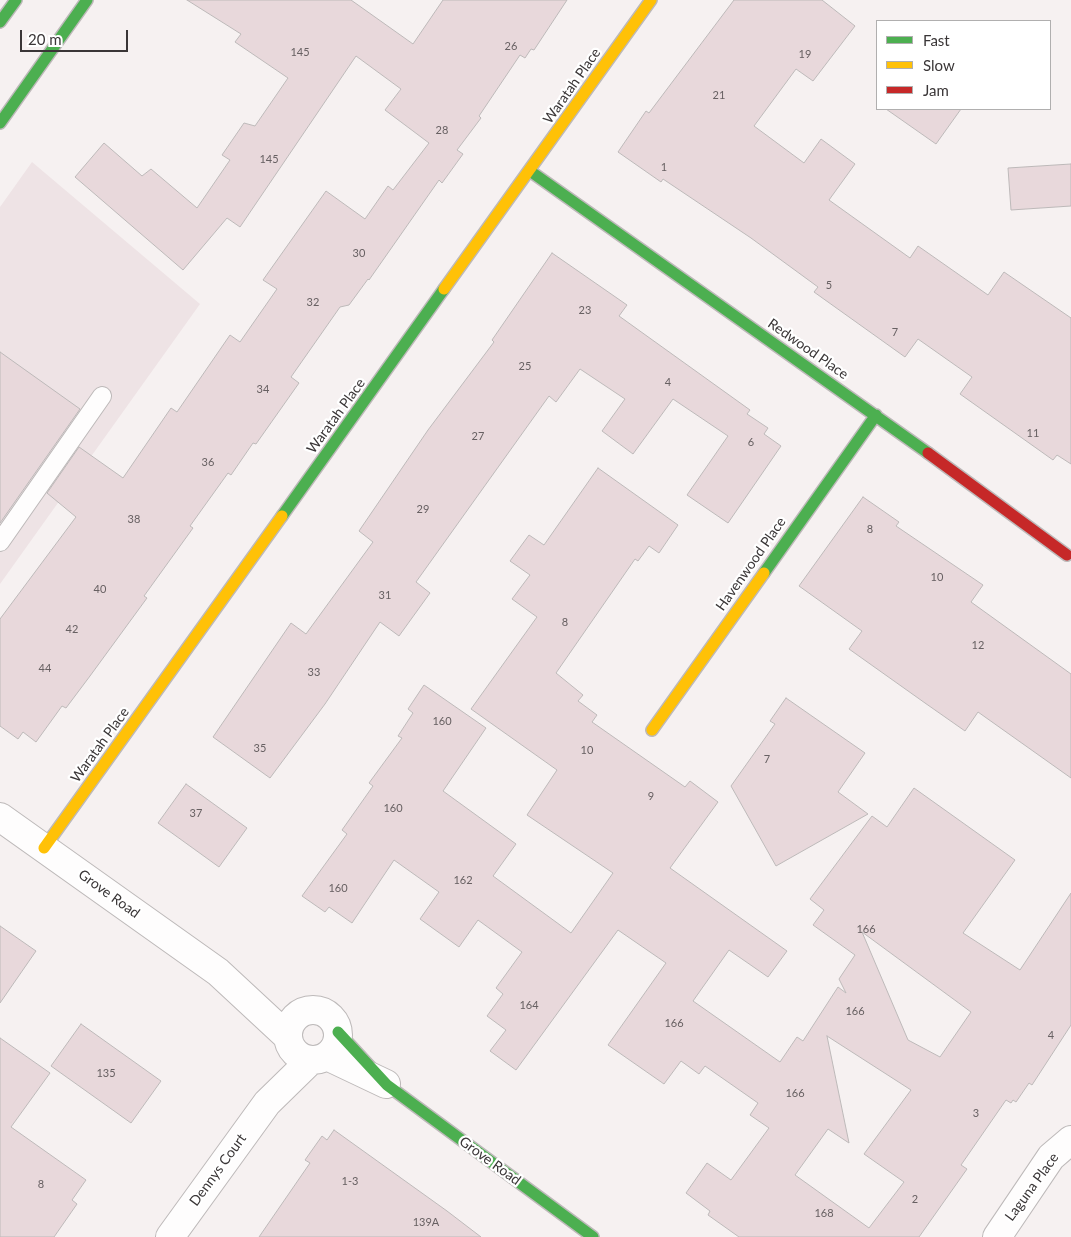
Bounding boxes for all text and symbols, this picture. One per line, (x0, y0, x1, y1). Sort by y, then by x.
scale bar (22, 20, 130, 52)
legend (876, 20, 1051, 110)
text: 20 m (28, 30, 62, 48)
text: Fast (923, 31, 950, 49)
house number: 26 (505, 39, 517, 53)
house number: 145 (290, 45, 310, 59)
street label: Waratah Place (540, 45, 604, 127)
house number: 19 (799, 47, 811, 61)
text: Slow (923, 56, 955, 74)
text: Jam (923, 81, 949, 99)
house number: 21 (713, 88, 725, 102)
house number: 28 (436, 123, 448, 137)
house number: 145 (259, 152, 279, 166)
house number: 1 (661, 160, 667, 174)
house number: 30 (353, 246, 365, 260)
house number: 5 (826, 278, 832, 292)
house number: 32 (307, 295, 319, 309)
house number: 23 (579, 303, 591, 317)
street label: Redwood Place (765, 315, 851, 383)
house number: 7 (892, 325, 898, 339)
house number: 25 (519, 359, 531, 373)
street label: Waratah Place (303, 375, 369, 457)
house number: 4 (665, 375, 671, 389)
house number: 34 (257, 382, 269, 396)
house number: 11 (1027, 426, 1039, 440)
house number: 27 (472, 429, 484, 443)
house number: 6 (748, 435, 754, 449)
house number: 36 (202, 455, 214, 469)
house number: 29 (417, 502, 429, 516)
house number: 38 (128, 512, 140, 526)
street label: Havenwood Place (712, 514, 790, 614)
house number: 8 (867, 522, 873, 536)
house number: 10 (931, 570, 943, 584)
house number: 40 (94, 582, 106, 596)
house number: 31 (379, 588, 391, 602)
house number: 8 (562, 615, 568, 629)
house number: 42 (66, 622, 78, 636)
house number: 12 (972, 638, 984, 652)
house number: 44 (39, 661, 51, 675)
house number: 33 (308, 665, 320, 679)
street label: Waratah Place (67, 704, 133, 786)
house number: 160 (432, 714, 452, 728)
house number: 35 (254, 741, 266, 755)
house number: 10 (581, 743, 593, 757)
house number: 7 (764, 752, 770, 766)
house number: 9 (648, 789, 654, 803)
house number: 160 (383, 801, 403, 815)
house number: 37 (190, 806, 202, 820)
street label: Grove Road (75, 866, 143, 922)
house number: 162 (453, 873, 473, 887)
house number: 160 (328, 881, 348, 895)
house number: 166 (856, 922, 876, 936)
house number: 164 (519, 998, 539, 1012)
house number: 166 (845, 1004, 865, 1018)
house number: 166 (664, 1016, 684, 1030)
house number: 4 (1048, 1028, 1054, 1042)
house number: 135 (96, 1066, 116, 1080)
house number: 166 (785, 1086, 805, 1100)
house number: 3 (973, 1106, 979, 1120)
street label: Dennys Court (186, 1131, 250, 1209)
street label: Grove Road (456, 1133, 524, 1189)
street label: Laguna Place (1002, 1150, 1062, 1224)
house number: 1-3 (342, 1174, 358, 1188)
house number: 8 (38, 1177, 44, 1191)
house number: 2 (912, 1192, 918, 1206)
house number: 168 (814, 1206, 834, 1220)
house number: 139A (413, 1215, 439, 1229)

